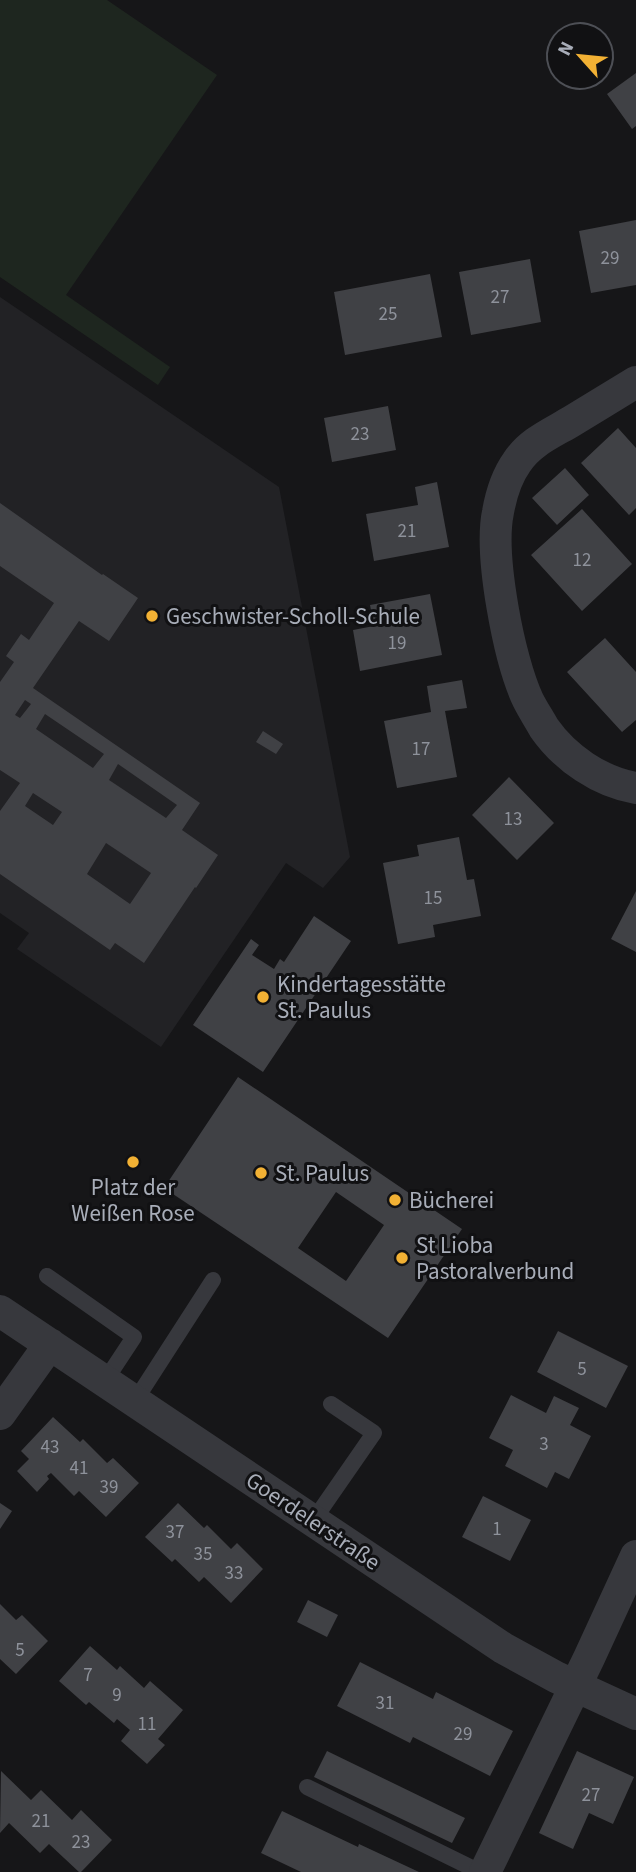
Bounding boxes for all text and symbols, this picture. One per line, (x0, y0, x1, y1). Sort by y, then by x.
north arrow (545, 21, 615, 91)
text: N (551, 37, 581, 61)
house number: 29 (601, 245, 619, 272)
house number: 27 (491, 284, 509, 311)
house number: 25 (379, 301, 397, 328)
house number: 23 (351, 421, 369, 448)
house number: 21 (398, 518, 416, 545)
house number: 12 (573, 547, 591, 574)
place label: Geschwister-Scholl-Schule (166, 600, 420, 633)
marker: Geschwister-Scholl-Schule (144, 608, 160, 624)
house number: 19 (388, 630, 406, 657)
house number: 17 (412, 736, 430, 763)
house number: 13 (504, 806, 522, 833)
house number: 15 (424, 885, 442, 912)
place label: Kindertagesstätte St. Paulus (277, 968, 446, 1027)
marker: Kindertagesstätte St. Paulus (255, 989, 271, 1005)
marker: Platz der Weißen Rose (125, 1154, 141, 1170)
place label: St. Paulus (275, 1157, 369, 1190)
marker: St. Paulus (253, 1165, 269, 1181)
place label: Platz der Weißen Rose (71, 1171, 195, 1230)
place label: Bücherei (409, 1184, 494, 1217)
marker: Bücherei (387, 1192, 403, 1208)
place label: St Lioba Pastoralverbund (416, 1229, 574, 1288)
marker: St Lioba Pastoralverbund (394, 1250, 410, 1266)
house number: 5 (577, 1356, 587, 1383)
house number: 3 (539, 1431, 549, 1458)
house number: 43 (41, 1434, 59, 1461)
house number: 41 (70, 1455, 88, 1482)
street label: Goerdelerstraße (239, 1464, 387, 1578)
house number: 39 (100, 1474, 118, 1501)
house number: 1 (492, 1516, 502, 1543)
house number: 37 (166, 1519, 184, 1546)
house number: 35 (194, 1541, 212, 1568)
house number: 33 (225, 1560, 243, 1587)
house number: 5 (15, 1637, 25, 1664)
house number: 7 (83, 1662, 93, 1689)
house number: 9 (112, 1682, 122, 1709)
house number: 31 (376, 1690, 394, 1717)
house number: 11 (138, 1711, 156, 1738)
house number: 29 (454, 1721, 472, 1748)
house number: 27 (582, 1782, 600, 1809)
house number: 21 (32, 1808, 50, 1835)
house number: 23 (72, 1829, 90, 1856)

